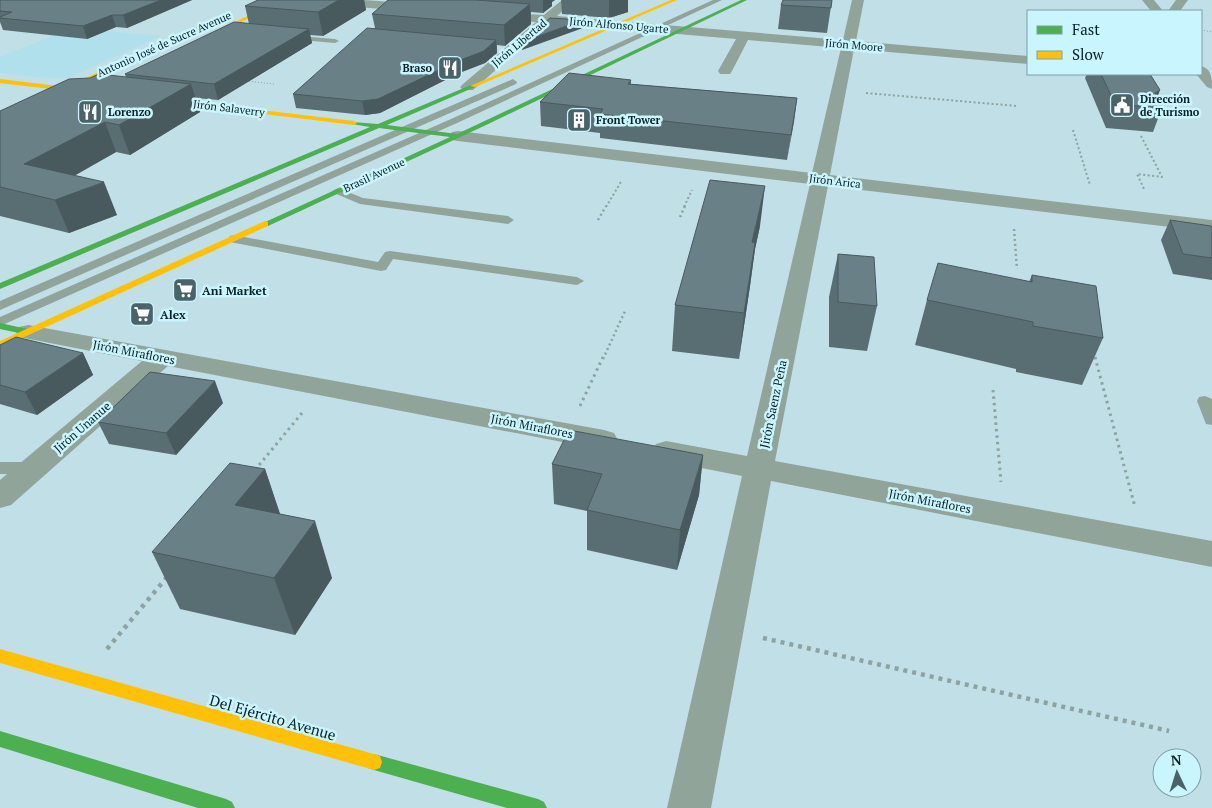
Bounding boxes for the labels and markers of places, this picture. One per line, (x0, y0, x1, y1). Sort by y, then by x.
restaurant icon: Braso (437, 55, 463, 81)
place label: Braso (402, 61, 432, 75)
public building icon: Dirección de Turismo (1109, 92, 1135, 118)
place label: Dirección de Turismo (1140, 92, 1200, 119)
restaurant icon: Lorenzo (77, 99, 103, 125)
place label: Lorenzo (108, 105, 151, 119)
building icon: Front Tower (566, 107, 592, 133)
place label: Front Tower (596, 113, 661, 127)
supermarket icon: Ani Market (172, 277, 198, 303)
place label: Ani Market (202, 283, 267, 298)
supermarket icon: Alex (129, 301, 155, 327)
place label: Alex (160, 307, 186, 322)

